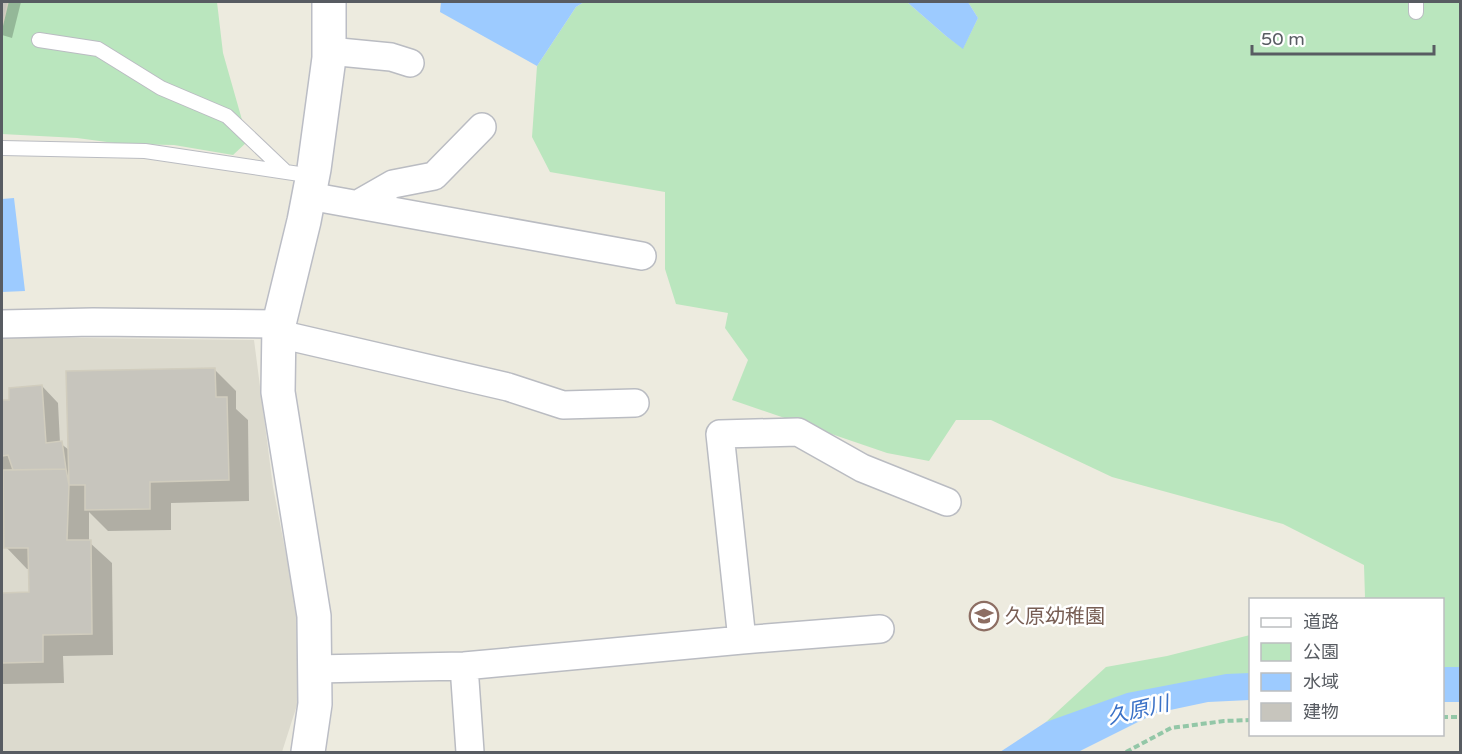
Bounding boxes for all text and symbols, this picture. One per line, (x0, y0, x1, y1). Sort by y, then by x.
scale bar (1252, 18, 1434, 56)
text: 50 m (1261, 28, 1305, 50)
legend (1249, 598, 1444, 736)
school or university icon: 久原幼稚園 (968, 600, 1000, 632)
place label: 久原幼稚園 (1005, 605, 1105, 629)
text: 道路 (1303, 611, 1339, 633)
text: 公園 (1303, 641, 1339, 663)
text: 水域 (1303, 671, 1339, 693)
water label: 久原川 (1105, 691, 1174, 730)
text: 建物 (1303, 701, 1339, 723)

